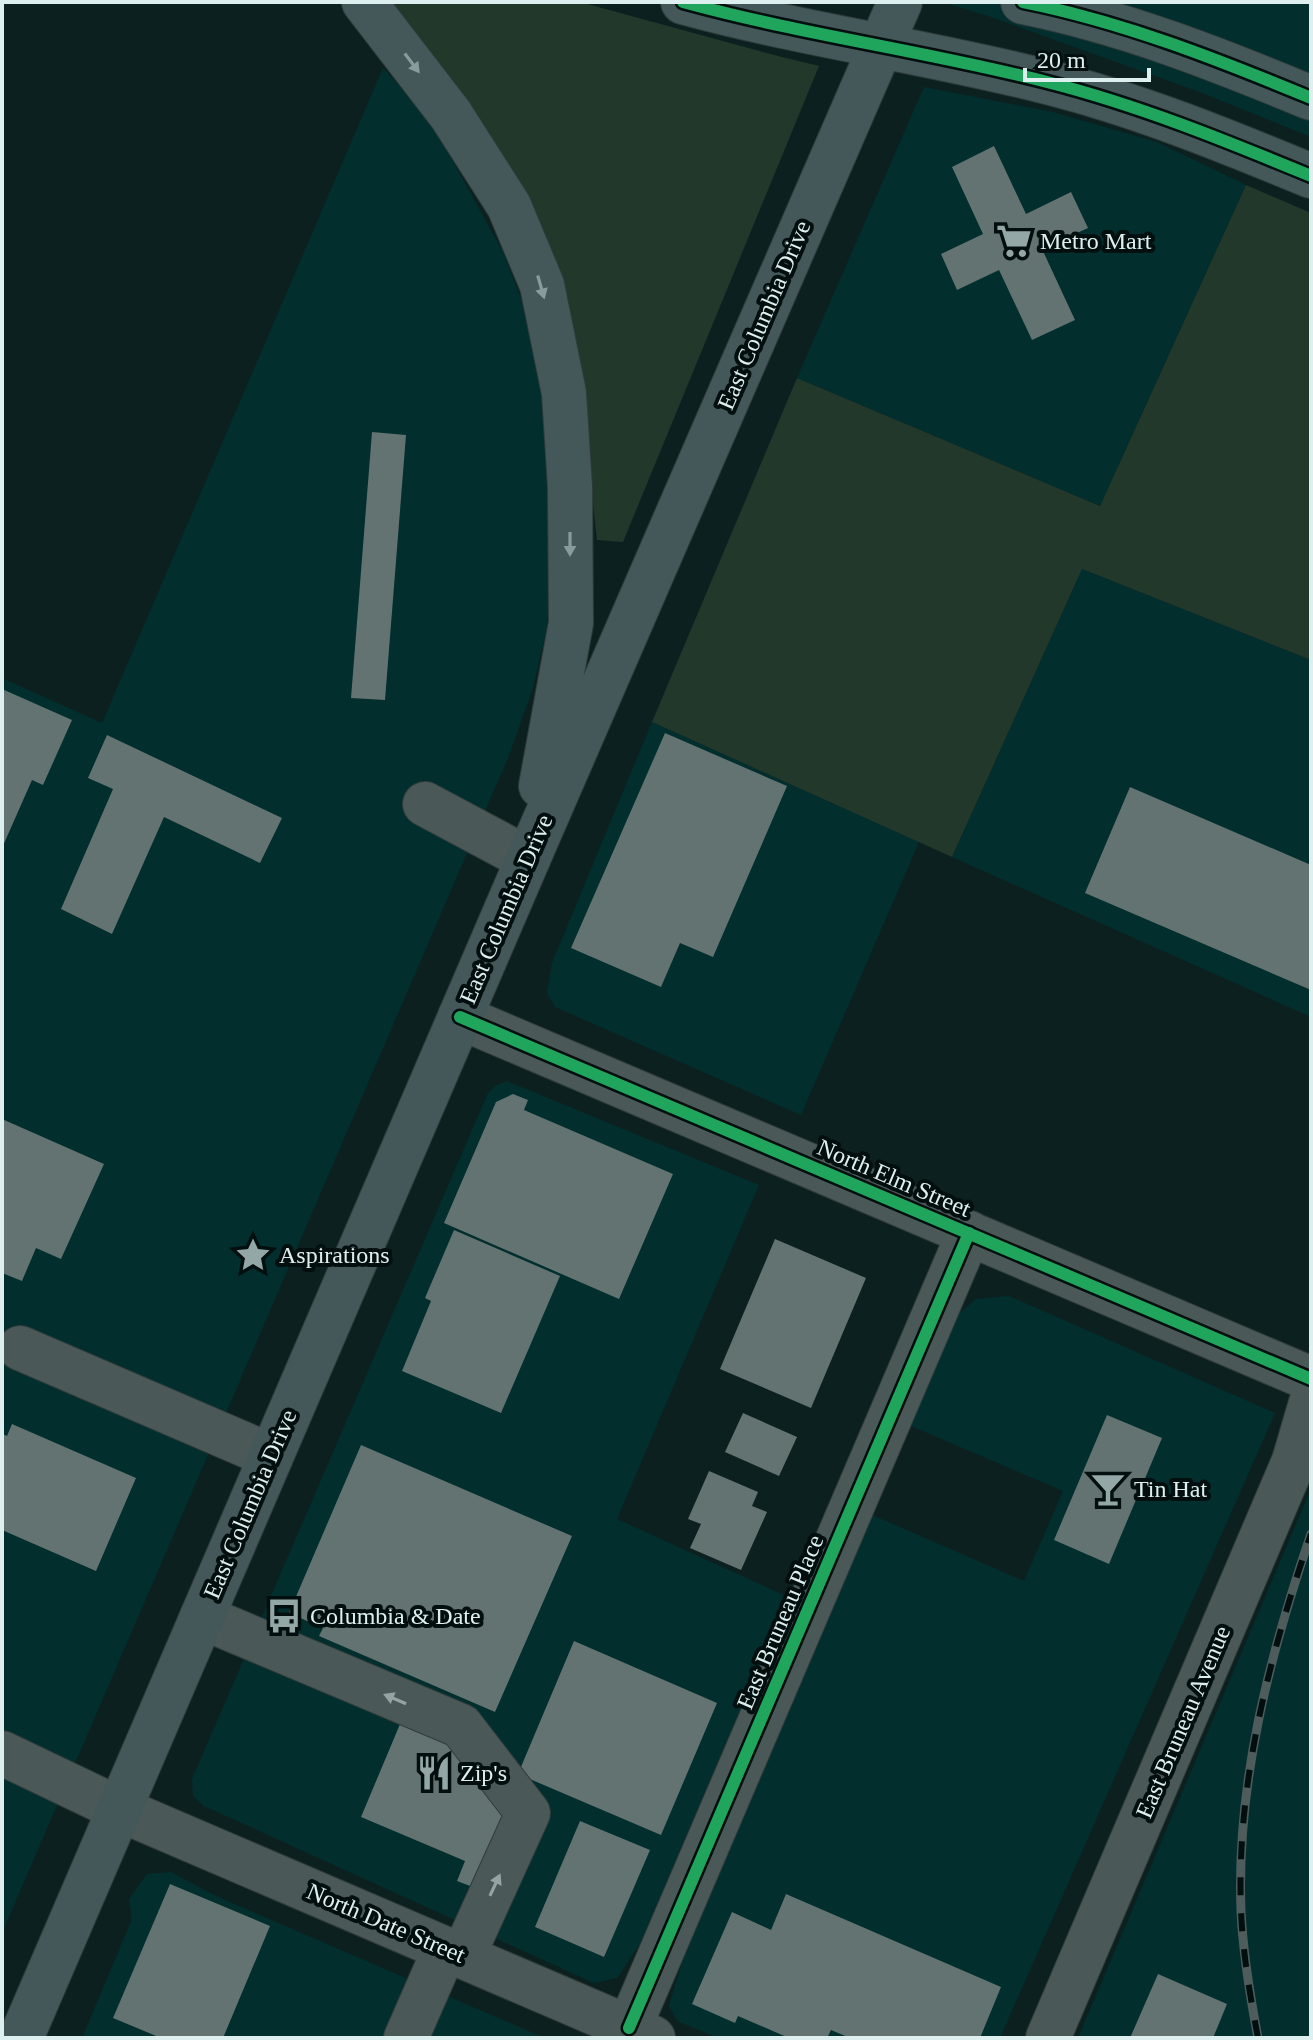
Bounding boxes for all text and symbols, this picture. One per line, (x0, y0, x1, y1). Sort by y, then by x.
scale bar (1025, 32, 1149, 82)
text: 20 m (1037, 47, 1086, 73)
one-way arrow (403, 53, 419, 74)
street label: East Columbia Drive (712, 217, 816, 413)
supermarket icon: Metro Mart (995, 222, 1033, 260)
place label: Metro Mart (1040, 228, 1152, 254)
one-way arrow (535, 275, 548, 299)
one-way arrow (564, 532, 576, 557)
street label: East Columbia Drive (454, 811, 558, 1007)
street label: North Elm Street (813, 1134, 975, 1222)
place icon: Aspirations (234, 1236, 272, 1274)
place label: Aspirations (279, 1242, 390, 1268)
street label: East Columbia Drive (198, 1406, 302, 1602)
bar icon: Tin Hat (1089, 1470, 1127, 1508)
place label: Tin Hat (1134, 1476, 1207, 1502)
street label: East Bruneau Place (732, 1531, 828, 1713)
bus stop icon: Columbia & Date (265, 1597, 303, 1635)
place label: Columbia & Date (310, 1603, 481, 1629)
street label: East Bruneau Avenue (1131, 1622, 1235, 1822)
one-way arrow (383, 1692, 407, 1705)
restaurant icon: Zip's (415, 1754, 453, 1792)
place label: Zip's (460, 1760, 507, 1786)
one-way arrow (488, 1874, 502, 1897)
street label: North Date Street (303, 1878, 469, 1968)

